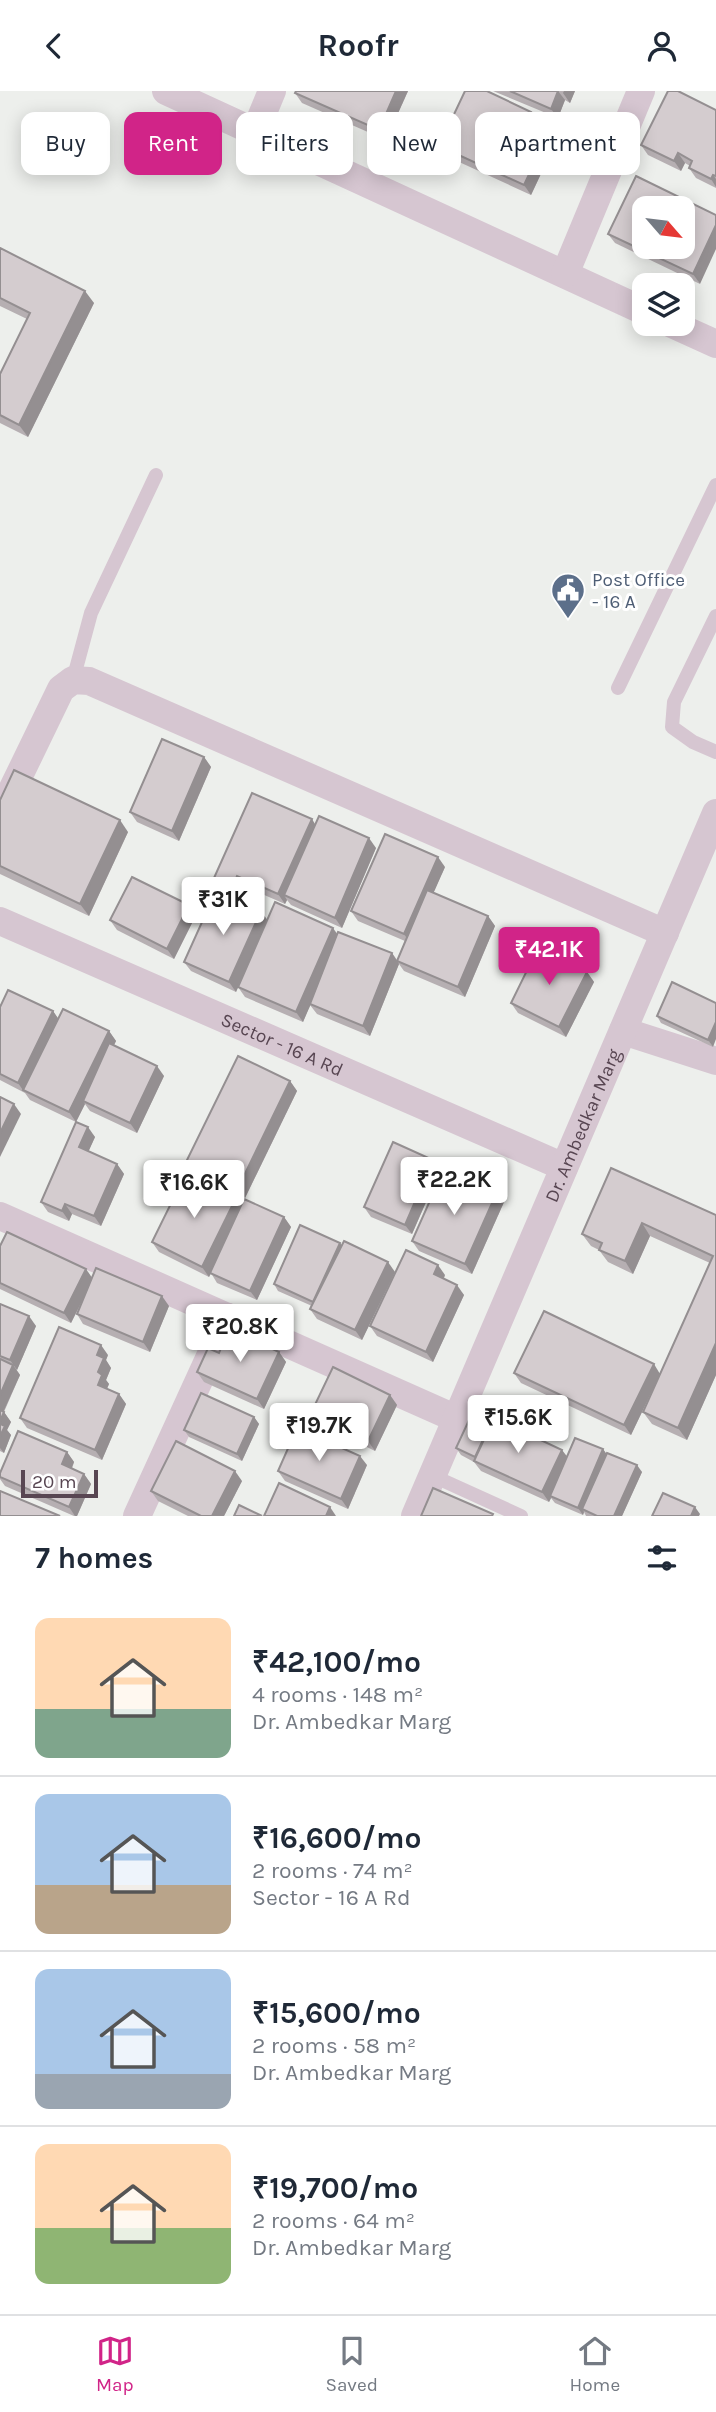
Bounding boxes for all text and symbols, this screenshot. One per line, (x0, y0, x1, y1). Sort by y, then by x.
icon: back (35, 27, 73, 65)
text: Roofr (317, 27, 399, 64)
icon: person (643, 27, 681, 65)
chip: Buy (21, 112, 110, 175)
chip: Rent (124, 112, 222, 175)
chip: Filters (236, 112, 353, 175)
chip: New (367, 112, 461, 175)
chip: Apartment (475, 112, 640, 175)
north arrow (632, 196, 695, 259)
map controls (632, 196, 695, 336)
button: layers (632, 273, 695, 336)
place label: Post Office - 16 A (592, 569, 685, 613)
public building icon: Post Office - 16 A (549, 571, 587, 620)
pin: ₹31K (182, 877, 264, 937)
text: ₹31K (198, 886, 248, 913)
pin: ₹42.1K (492, 927, 606, 987)
text: ₹42.1K (515, 936, 583, 963)
street label: Sector - 16 A Rd (217, 1009, 346, 1081)
street label: Dr. Ambedkar Marg (541, 1045, 626, 1206)
pin: ₹22.2K (397, 1157, 511, 1217)
pin: ₹16.6K (137, 1161, 251, 1220)
text: ₹22.2K (417, 1166, 491, 1193)
text: ₹16.6K (159, 1169, 229, 1196)
pin: ₹20.8K (183, 1305, 297, 1364)
text: ₹20.8K (202, 1313, 278, 1340)
pin: ₹15.6K (461, 1395, 575, 1455)
pin: ₹19.7K (262, 1403, 376, 1463)
text: ₹15.6K (484, 1404, 552, 1431)
text: ₹19.7K (286, 1412, 352, 1439)
scale bar (21, 1467, 98, 1499)
text: 20 m (32, 1471, 77, 1493)
icon: filters (643, 1539, 681, 1577)
text: 7 homes (35, 1540, 153, 1576)
text: ₹42,100/mo (252, 1644, 421, 1680)
icon: home (91, 1646, 175, 1730)
text: 4 rooms · 148 m² (252, 1681, 423, 1708)
text: Dr. Ambedkar Marg (252, 1708, 451, 1735)
text: ₹16,600/mo (252, 1820, 421, 1856)
icon: home (91, 1822, 175, 1906)
text: 2 rooms · 74 m² (252, 1857, 413, 1884)
text: Sector - 16 A Rd (252, 1884, 411, 1911)
text: ₹15,600/mo (252, 1995, 421, 2031)
icon: home (91, 1997, 175, 2081)
text: 2 rooms · 58 m² (252, 2032, 416, 2059)
text: Dr. Ambedkar Marg (252, 2059, 451, 2086)
text: ₹19,700/mo (252, 2170, 418, 2206)
icon: home (91, 2172, 175, 2256)
text: 2 rooms · 64 m² (252, 2207, 415, 2234)
text: Dr. Ambedkar Marg (252, 2234, 451, 2261)
tab: Map (96, 2332, 134, 2396)
tab: Saved (325, 2332, 378, 2396)
tab: Home (570, 2332, 620, 2396)

